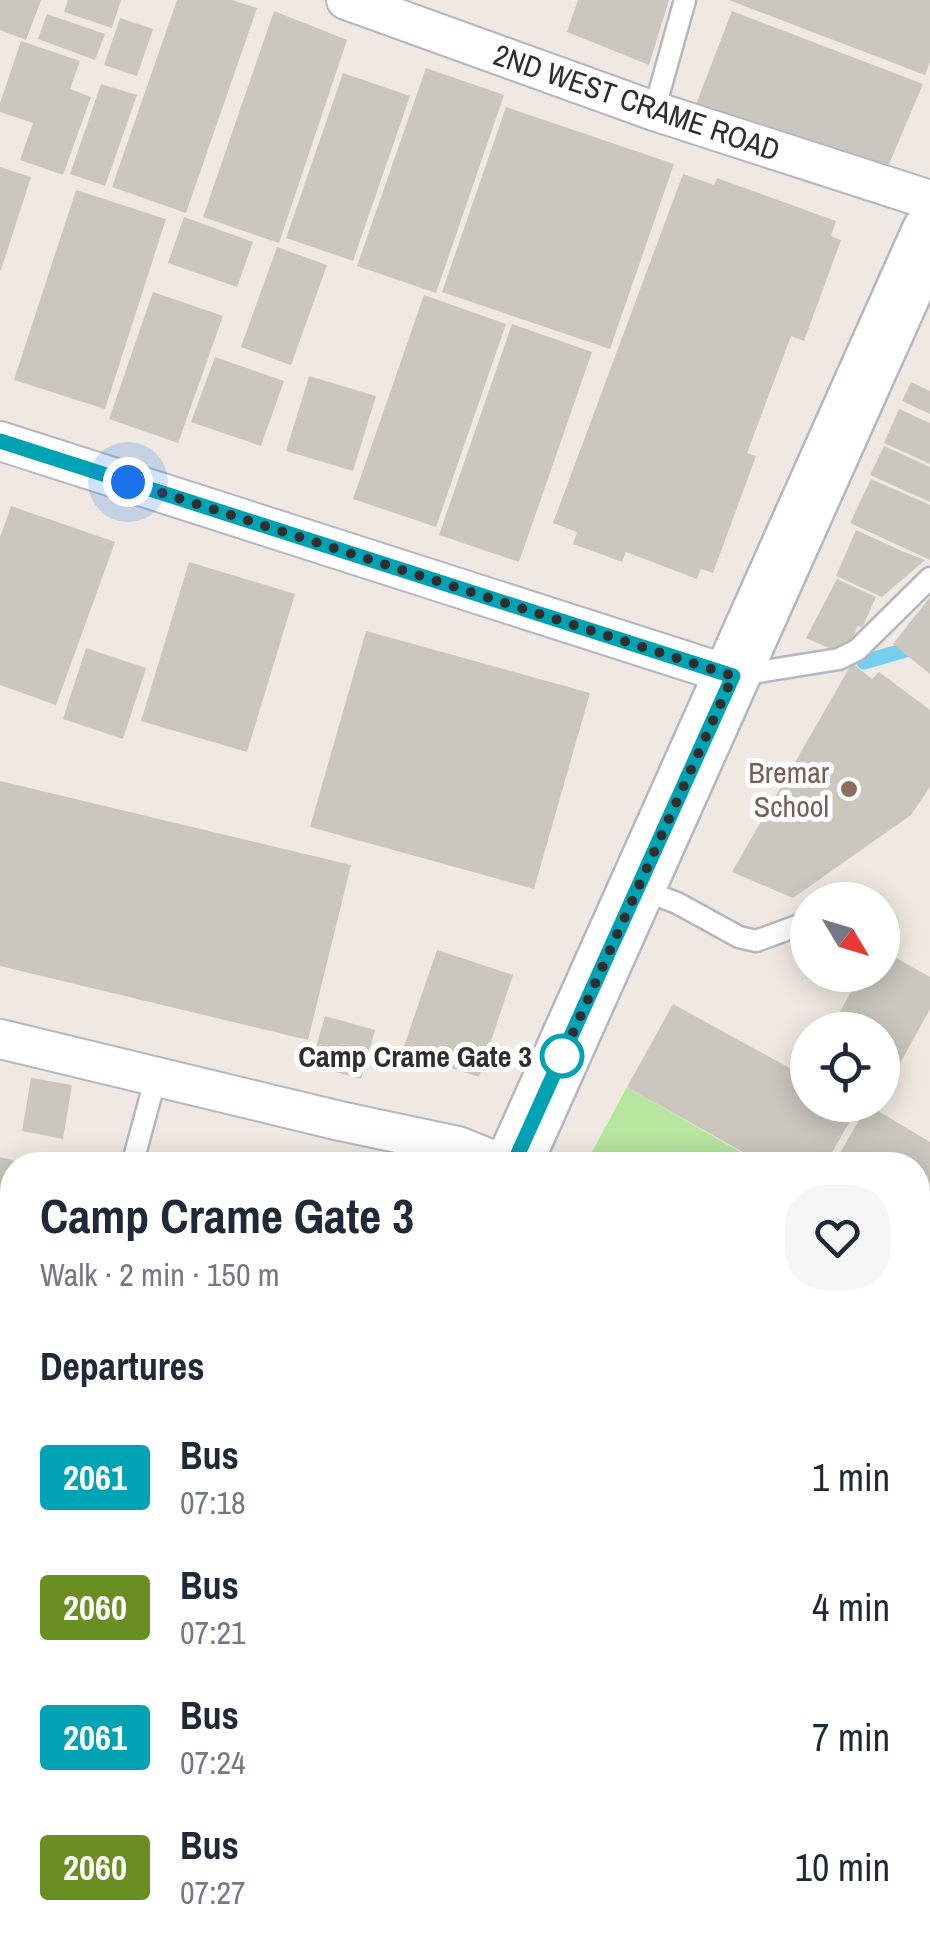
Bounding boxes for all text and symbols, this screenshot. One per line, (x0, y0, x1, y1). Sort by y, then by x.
street label: 2ND WEST CRAME ROAD (489, 34, 785, 170)
your location (103, 457, 153, 507)
place label: Bremar School (748, 752, 830, 826)
marker: Bremar School (838, 778, 860, 800)
north arrow (790, 882, 900, 992)
map controls (790, 882, 900, 1122)
button: locate (790, 1012, 900, 1122)
marker: Camp Crame Gate 3 (541, 1035, 583, 1077)
place label: Camp Crame Gate 3 (298, 1036, 532, 1076)
text: Camp Crame Gate 3 (40, 1183, 414, 1248)
button: heart (785, 1185, 890, 1290)
text: Walk · 2 min · 150 m (40, 1253, 280, 1296)
text: Departures (40, 1341, 205, 1392)
text: Bus (180, 1430, 239, 1481)
text: 1 min (812, 1452, 890, 1503)
text: 2061 (63, 1454, 127, 1501)
text: 07:18 (180, 1481, 246, 1524)
text: Bus (180, 1560, 239, 1611)
text: 4 min (812, 1582, 890, 1633)
text: 2060 (63, 1584, 127, 1631)
text: 07:21 (180, 1611, 246, 1654)
text: Bus (180, 1690, 239, 1741)
text: 7 min (812, 1712, 890, 1763)
text: 2061 (63, 1714, 127, 1761)
text: 07:24 (180, 1741, 246, 1784)
text: Bus (180, 1820, 239, 1871)
text: 10 min (795, 1842, 890, 1893)
text: 2060 (63, 1844, 127, 1891)
text: 07:27 (180, 1871, 246, 1914)

